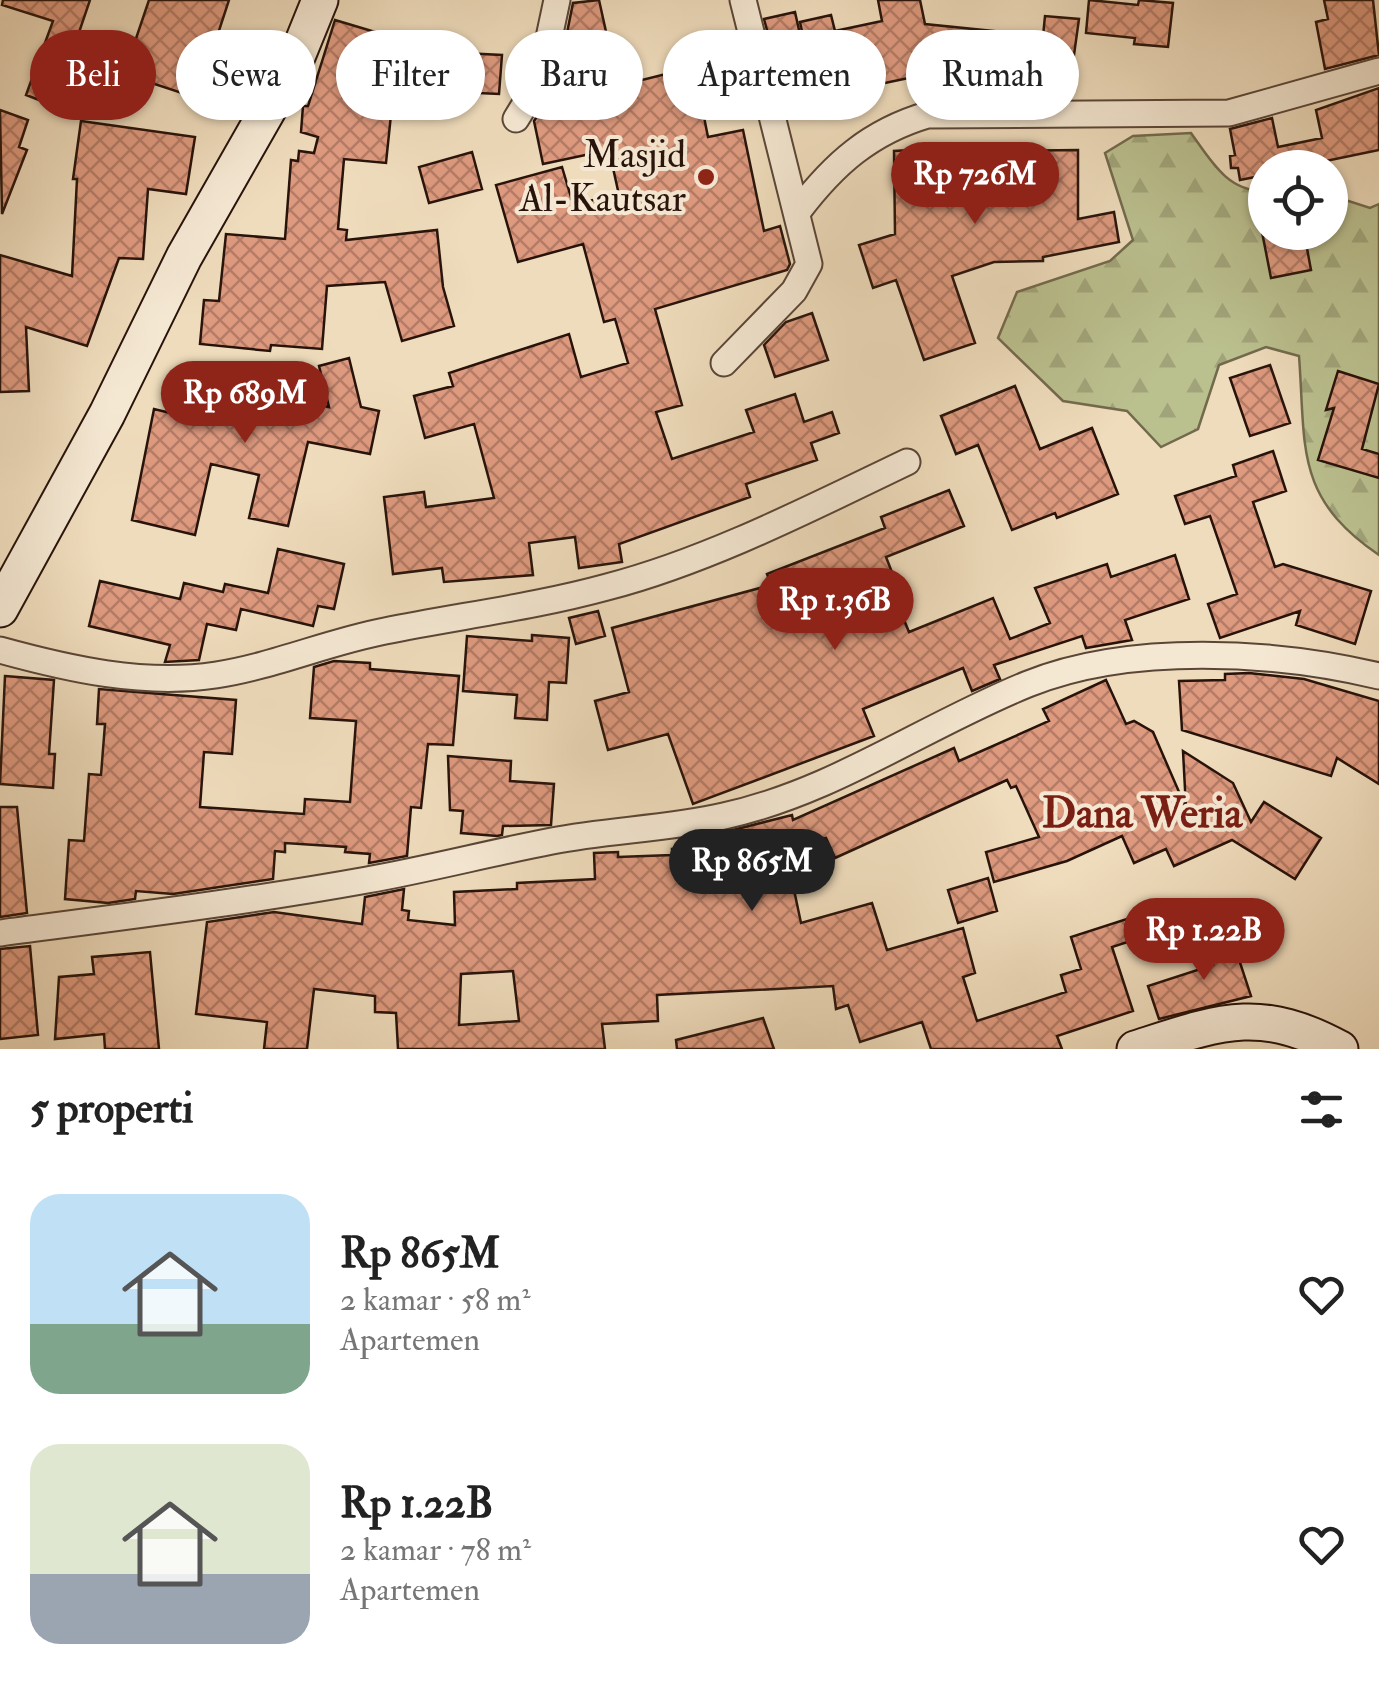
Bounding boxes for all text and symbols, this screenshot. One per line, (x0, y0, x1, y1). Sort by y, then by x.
chip: Beli (30, 30, 156, 120)
chip: Sewa (176, 30, 316, 120)
chip: Filter (336, 30, 485, 120)
chip: Baru (505, 30, 643, 120)
chip: Apartemen (663, 30, 886, 120)
chip: Rumah (906, 30, 1079, 120)
place label: Masjid Al-Kautsar (518, 131, 686, 223)
pin: Rp 726M (883, 142, 1067, 227)
map controls (1248, 150, 1348, 250)
button: locate (1248, 150, 1348, 250)
text: Rp 726M (913, 154, 1037, 194)
marker: Masjid Al-Kautsar (695, 166, 717, 188)
pin: Rp 689M (153, 361, 337, 446)
text: Rp 689M (183, 373, 307, 413)
pin: Rp 1.36B (732, 568, 938, 653)
text: Rp 1.36B (779, 580, 891, 620)
district label: Dana Weria (1042, 788, 1244, 840)
pin: Rp 865M (660, 829, 844, 914)
text: Rp 865M (691, 841, 813, 881)
pin: Rp 1.22B (1101, 898, 1307, 983)
text: Rp 1.22B (1146, 910, 1262, 950)
icon: filters (1294, 1082, 1349, 1137)
text: 5 properti (30, 1083, 193, 1135)
text: Rp 865M (340, 1228, 500, 1280)
icon: home (110, 1234, 230, 1354)
icon: heart (1294, 1267, 1349, 1322)
text: 2 kamar · 58 m² (340, 1280, 530, 1320)
text: Apartemen (340, 1320, 480, 1360)
text: Rp 1.22B (340, 1478, 493, 1530)
icon: home (110, 1484, 230, 1604)
icon: heart (1294, 1517, 1349, 1572)
text: 2 kamar · 78 m² (340, 1530, 531, 1570)
text: Apartemen (340, 1570, 480, 1610)

